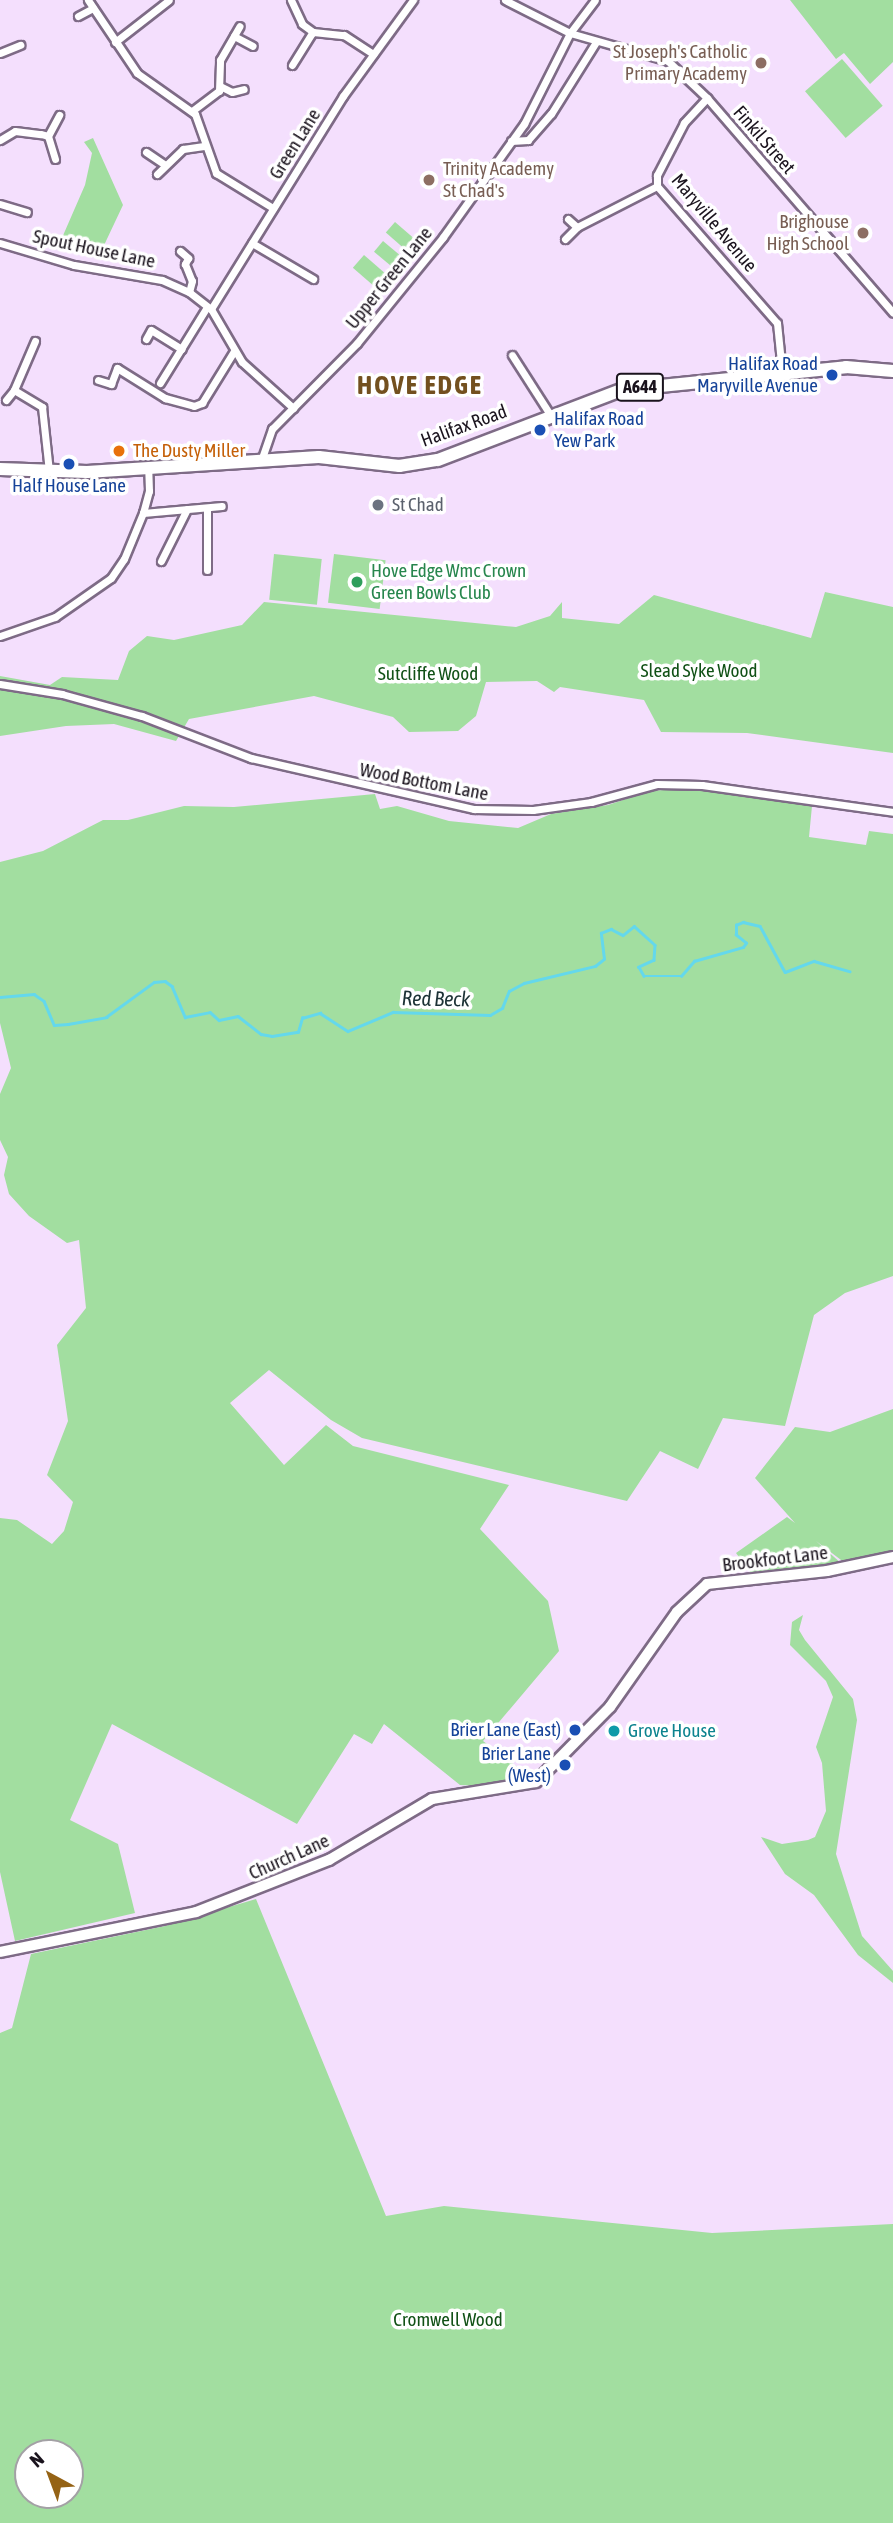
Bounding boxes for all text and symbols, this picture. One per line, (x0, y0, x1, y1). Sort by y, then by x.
place label: St Joseph's Catholic Primary Academy (613, 41, 747, 85)
marker: St Joseph's Catholic Primary Academy (753, 55, 769, 71)
street label: Finkil Street (728, 101, 800, 179)
street label: Green Lane (264, 105, 326, 183)
place label: Trinity Academy St Chad's (443, 158, 554, 202)
street label: Maryville Avenue (666, 169, 762, 277)
marker: Trinity Academy St Chad's (421, 172, 437, 188)
place label: Brighouse High School (766, 211, 849, 255)
street label: Upper Green Lane (341, 222, 437, 334)
street label: Spout House Lane (31, 225, 157, 273)
marker: Brighouse High School (855, 225, 871, 241)
place label: Halifax Road Maryville Avenue (697, 353, 818, 397)
marker: Halifax Road Maryville Avenue (824, 367, 840, 383)
district label: HOVE EDGE (358, 370, 482, 402)
road number: A644 (616, 372, 664, 402)
street label: Halifax Road (418, 400, 510, 452)
place label: Halifax Road Yew Park (554, 408, 644, 452)
marker: Halifax Road Yew Park (532, 422, 548, 438)
place label: The Dusty Miller (133, 440, 245, 462)
marker: The Dusty Miller (111, 443, 127, 459)
marker: Half House Lane (61, 456, 77, 472)
place label: Half House Lane (12, 475, 126, 497)
place label: St Chad (392, 494, 444, 516)
marker: St Chad (370, 497, 386, 513)
place label: Hove Edge Wmc Crown Green Bowls Club (371, 560, 526, 604)
marker: Hove Edge Wmc Crown Green Bowls Club (349, 574, 365, 590)
park label: Slead Syke Wood (641, 660, 757, 682)
park label: Sutcliffe Wood (378, 663, 478, 685)
street label: Wood Bottom Lane (358, 758, 490, 806)
water label: Red Beck (402, 985, 470, 1011)
street label: Brookfoot Lane (721, 1541, 829, 1577)
place label: Brier Lane (East) (450, 1719, 561, 1741)
place label: Grove House (628, 1720, 716, 1742)
marker: Brier Lane (East) (567, 1722, 583, 1738)
marker: Grove House (606, 1723, 622, 1739)
place label: Brier Lane (West) (481, 1743, 551, 1787)
marker: Brier Lane (West) (557, 1757, 573, 1773)
street label: Church Lane (245, 1829, 333, 1885)
park label: Cromwell Wood (393, 2309, 503, 2331)
north arrow (14, 2439, 84, 2509)
text: N (25, 2448, 48, 2472)

